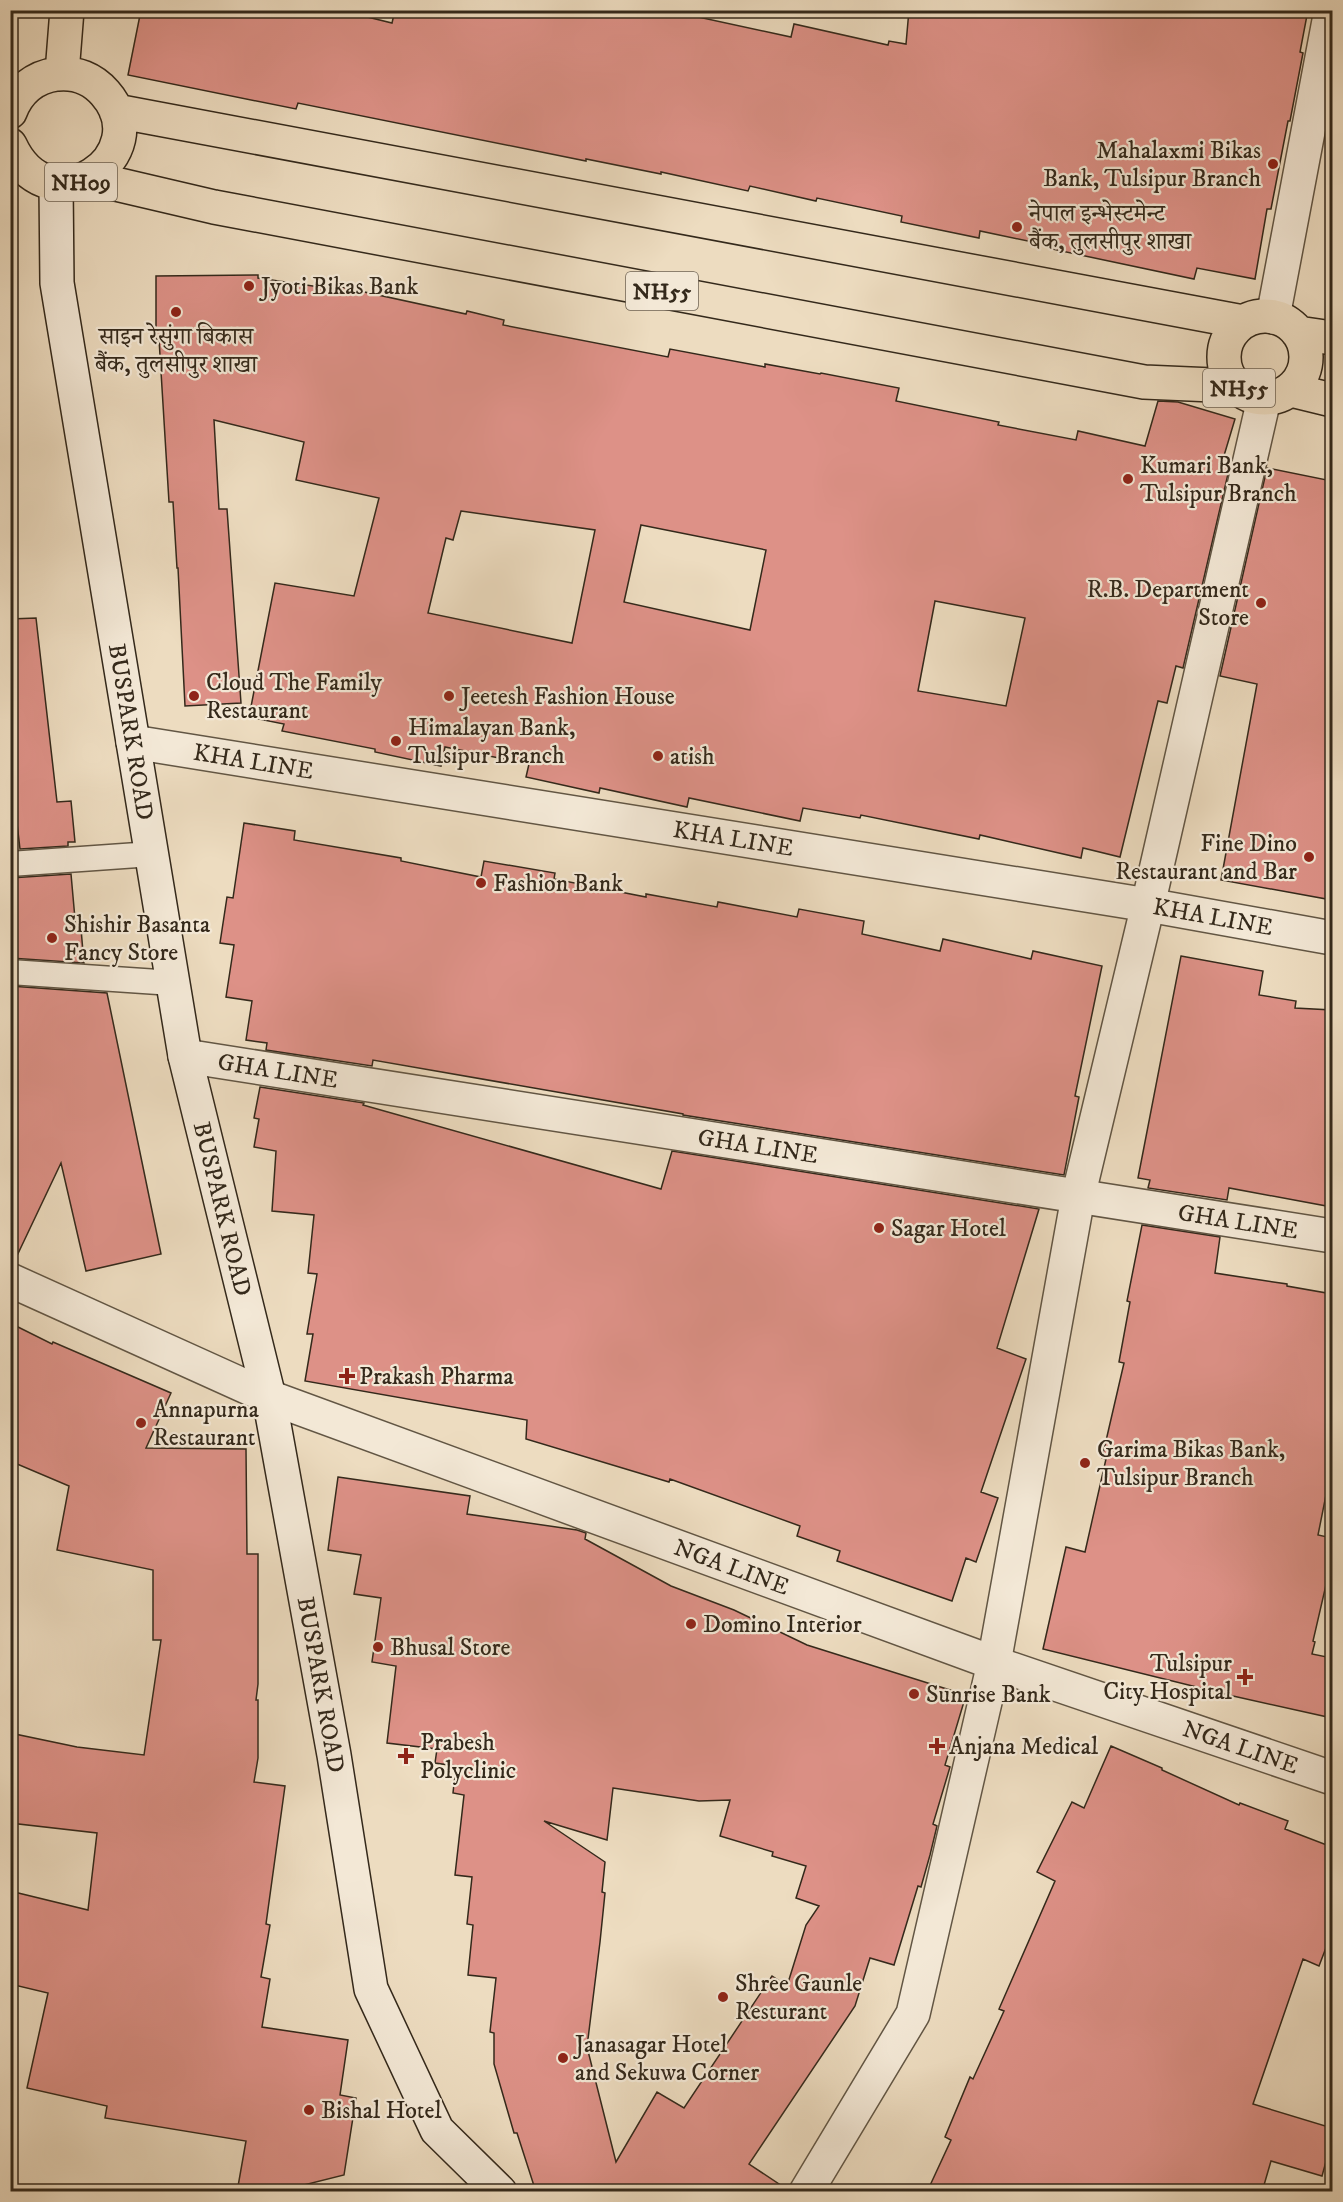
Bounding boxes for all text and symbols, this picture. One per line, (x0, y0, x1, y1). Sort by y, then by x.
place label: Mahalaxmi Bikas Bank, Tulsipur Branch (1043, 136, 1261, 194)
marker: Mahalaxmi Bikas Bank, Tulsipur Branch (1266, 157, 1280, 171)
road number: NH09 (45, 163, 117, 201)
place label: नेपाल इन्भेस्टमेन्ट बैंक, तुलसीपुर शाखा (1028, 199, 1192, 257)
marker: नेपाल इन्भेस्टमेन्ट बैंक, तुलसीपुर शाखा (1010, 220, 1024, 234)
place label: Jyoti Bikas Bank (259, 272, 419, 302)
road number: NH55 (626, 272, 698, 310)
marker: Jyoti Bikas Bank (242, 279, 256, 293)
marker: साइन रेसुंगा बिकास बैंक, तुलसीपुर शाखा (169, 305, 183, 319)
place label: साइन रेसुंगा बिकास बैंक, तुलसीपुर शाखा (94, 322, 258, 380)
road number: NH55 (1203, 369, 1275, 407)
place label: Kumari Bank, Tulsipur Branch (1140, 451, 1297, 509)
marker: Kumari Bank, Tulsipur Branch (1121, 472, 1135, 486)
place label: R.B. Department Store (1087, 575, 1249, 633)
marker: R.B. Department Store (1254, 596, 1268, 610)
street label: BUSPARK ROAD (101, 642, 160, 823)
place label: Cloud The Family Restaurant (206, 668, 383, 726)
place label: Jeetesh Fashion House (459, 682, 675, 712)
marker: Cloud The Family Restaurant (187, 689, 201, 703)
marker: Jeetesh Fashion House (442, 689, 456, 703)
place label: Himalayan Bank, Tulsipur Branch (408, 713, 575, 771)
marker: Himalayan Bank, Tulsipur Branch (389, 734, 403, 748)
street label: KHA LINE (191, 738, 316, 787)
place label: atish (670, 742, 715, 772)
marker: atish (651, 749, 665, 763)
street label: KHA LINE (671, 815, 795, 864)
place label: Fine Dino Restaurant and Bar (1115, 829, 1297, 887)
marker: Fine Dino Restaurant and Bar (1302, 850, 1316, 864)
place label: Fashion Bank (493, 869, 623, 899)
marker: Fashion Bank (474, 876, 488, 890)
street label: KHA LINE (1150, 892, 1275, 943)
place label: Shishir Basanta Fancy Store (64, 910, 211, 968)
marker: Shishir Basanta Fancy Store (45, 931, 59, 945)
street label: GHA LINE (215, 1047, 340, 1096)
street label: BUSPARK ROAD (186, 1119, 258, 1299)
street label: GHA LINE (696, 1123, 820, 1171)
street label: GHA LINE (1176, 1198, 1300, 1246)
place label: Sagar Hotel (891, 1214, 1007, 1244)
marker: Sagar Hotel (872, 1221, 886, 1235)
place label: Prakash Pharma (359, 1362, 515, 1392)
marker: Prakash Pharma (340, 1369, 354, 1383)
place label: Annapurna Restaurant (153, 1395, 260, 1453)
marker: Annapurna Restaurant (134, 1416, 148, 1430)
place label: Garima Bikas Bank, Tulsipur Branch (1097, 1435, 1285, 1493)
marker: Garima Bikas Bank, Tulsipur Branch (1078, 1456, 1092, 1470)
street label: NGA LINE (670, 1533, 793, 1603)
street label: BUSPARK ROAD (290, 1594, 351, 1775)
place label: Domino Interior (703, 1610, 862, 1640)
marker: Domino Interior (684, 1617, 698, 1631)
place label: Bhusal Store (390, 1633, 510, 1663)
marker: Bhusal Store (371, 1640, 385, 1654)
place label: Tulsipur City Hospital (1103, 1649, 1233, 1707)
marker: Tulsipur City Hospital (1236, 1668, 1254, 1686)
place label: Sunrise Bank (926, 1680, 1051, 1710)
marker: Sunrise Bank (907, 1687, 921, 1701)
street label: NGA LINE (1178, 1714, 1302, 1781)
place label: Prabesh Polyclinic (420, 1728, 516, 1786)
place label: Anjana Medical (949, 1732, 1099, 1762)
marker: Anjana Medical (930, 1739, 944, 1753)
marker: Prabesh Polyclinic (397, 1747, 415, 1765)
place label: Shree Gaunle Resturant (735, 1969, 862, 2027)
marker: Shree Gaunle Resturant (716, 1990, 730, 2004)
place label: Janasagar Hotel and Sekuwa Corner (573, 2030, 759, 2088)
marker: Janasagar Hotel and Sekuwa Corner (556, 2051, 570, 2065)
place label: Bishal Hotel (321, 2096, 442, 2126)
marker: Bishal Hotel (302, 2103, 316, 2117)

